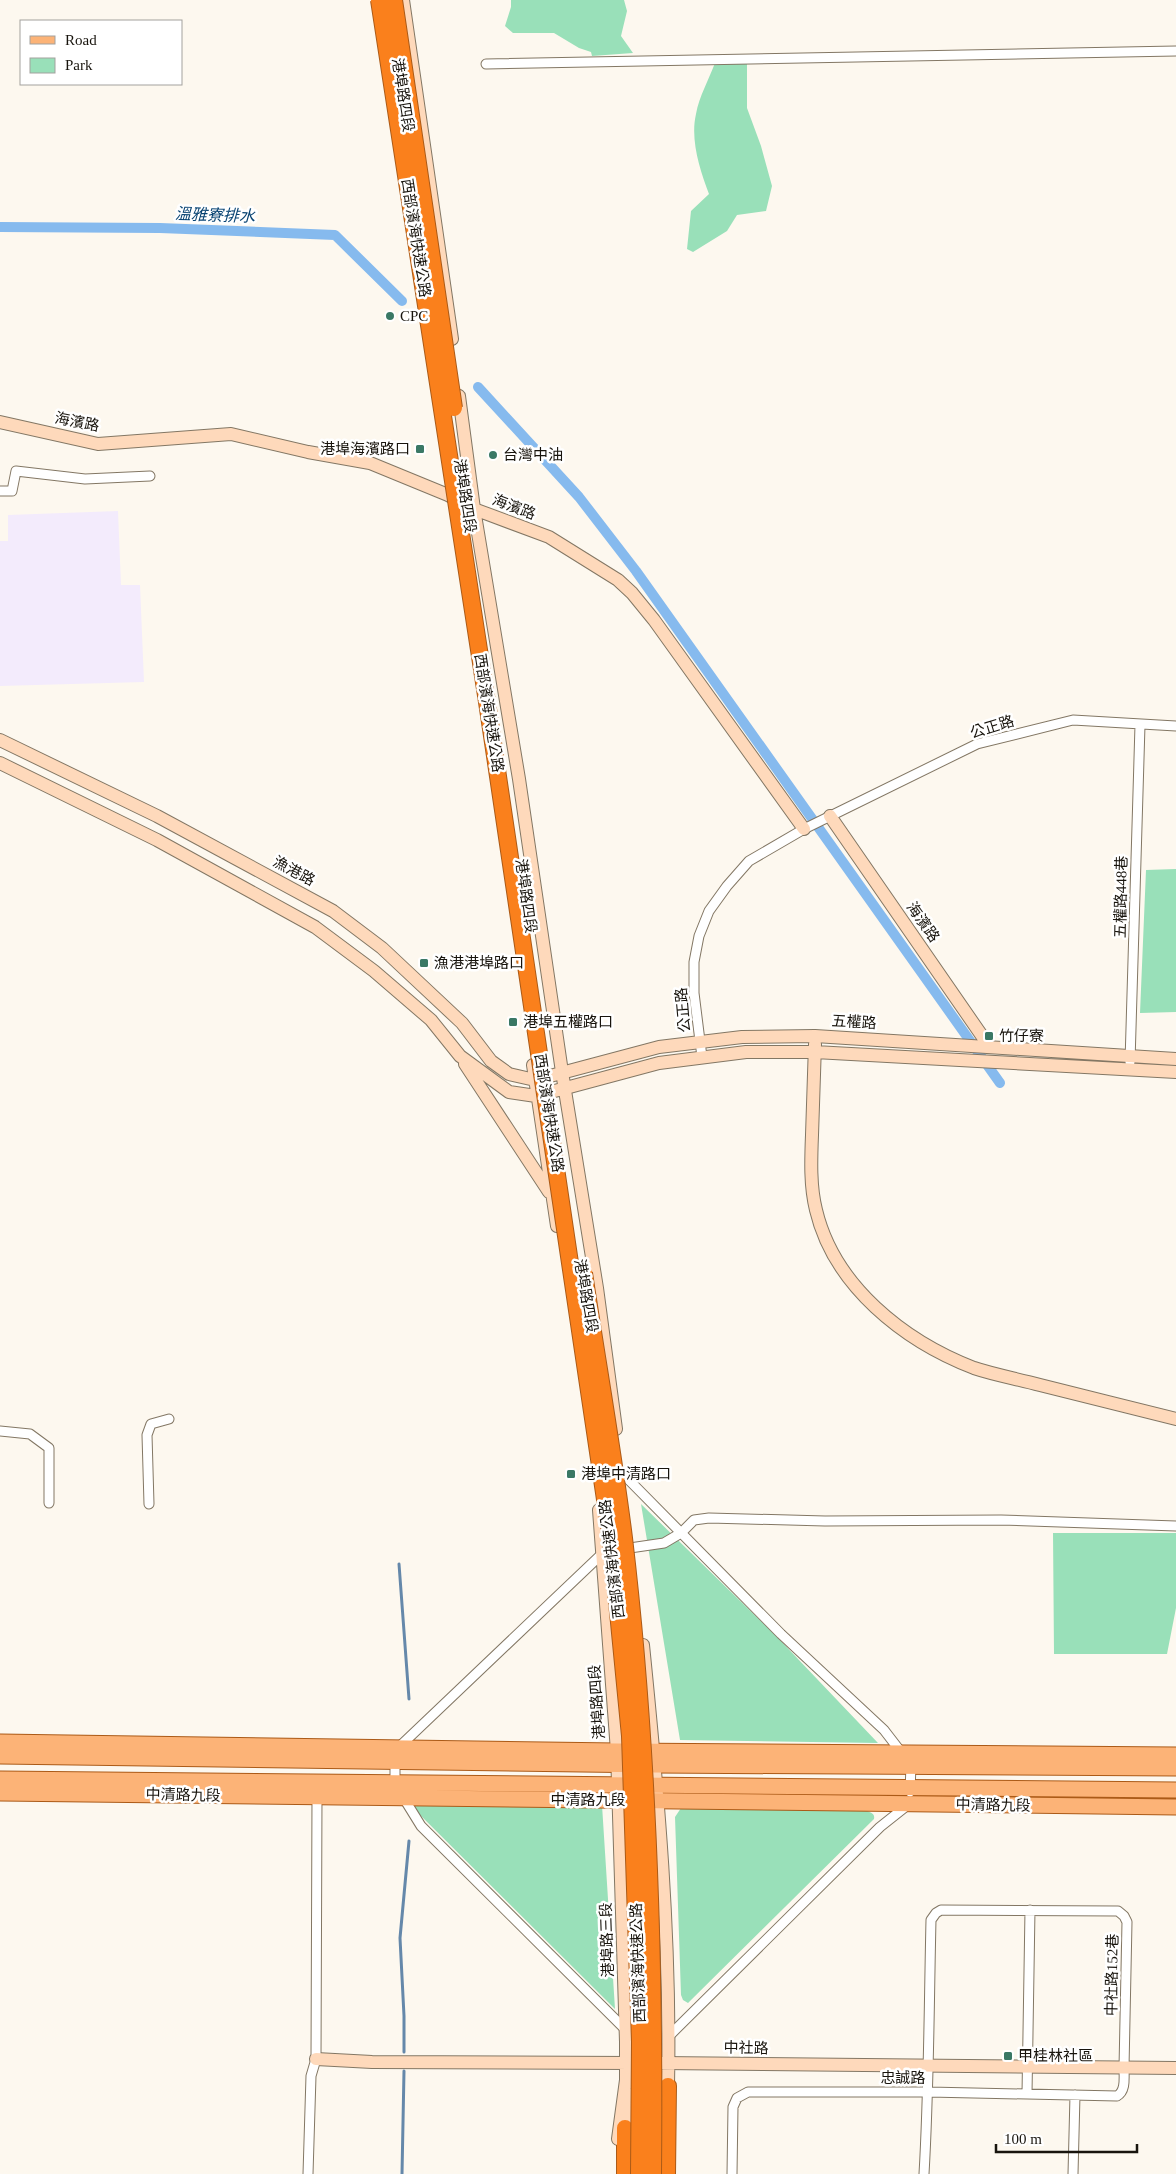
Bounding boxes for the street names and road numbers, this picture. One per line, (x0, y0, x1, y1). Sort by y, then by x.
street label: 港埠路四段 (389, 57, 418, 133)
street label: 西部濱海快速公路 (399, 177, 434, 299)
street label: 海濱路 (53, 410, 101, 434)
street label: 港埠路四段 (451, 458, 480, 534)
street label: 海濱路 (490, 491, 538, 523)
street label: 西部濱海快速公路 (472, 652, 507, 774)
street label: 公正路 (968, 713, 1016, 741)
street label: 漁港路 (270, 853, 318, 889)
street label: 五權路448巷 (1112, 856, 1130, 938)
street label: 港埠路四段 (513, 858, 540, 934)
street label: 海濱路 (904, 899, 942, 945)
street label: 公正路 (673, 987, 693, 1033)
street label: 五權路 (831, 1013, 877, 1031)
street label: 西部濱海快速公路 (532, 1052, 567, 1174)
street label: 港埠路四段 (572, 1257, 601, 1334)
street label: 西部濱海快速公路 (596, 1498, 627, 1620)
street label: 港埠路四段 (585, 1664, 608, 1740)
street label: 中清路九段 (145, 1786, 221, 1804)
street label: 中清路九段 (550, 1792, 626, 1808)
street label: 中清路九段 (955, 1796, 1031, 1814)
street label: 港埠路三段 (597, 1902, 616, 1978)
street label: 西部濱海快速公路 (627, 1903, 648, 2023)
street label: 中社路152巷 (1103, 1934, 1121, 2016)
street label: 中社路 (723, 2040, 769, 2056)
street label: 忠誠路 (880, 2070, 926, 2086)

